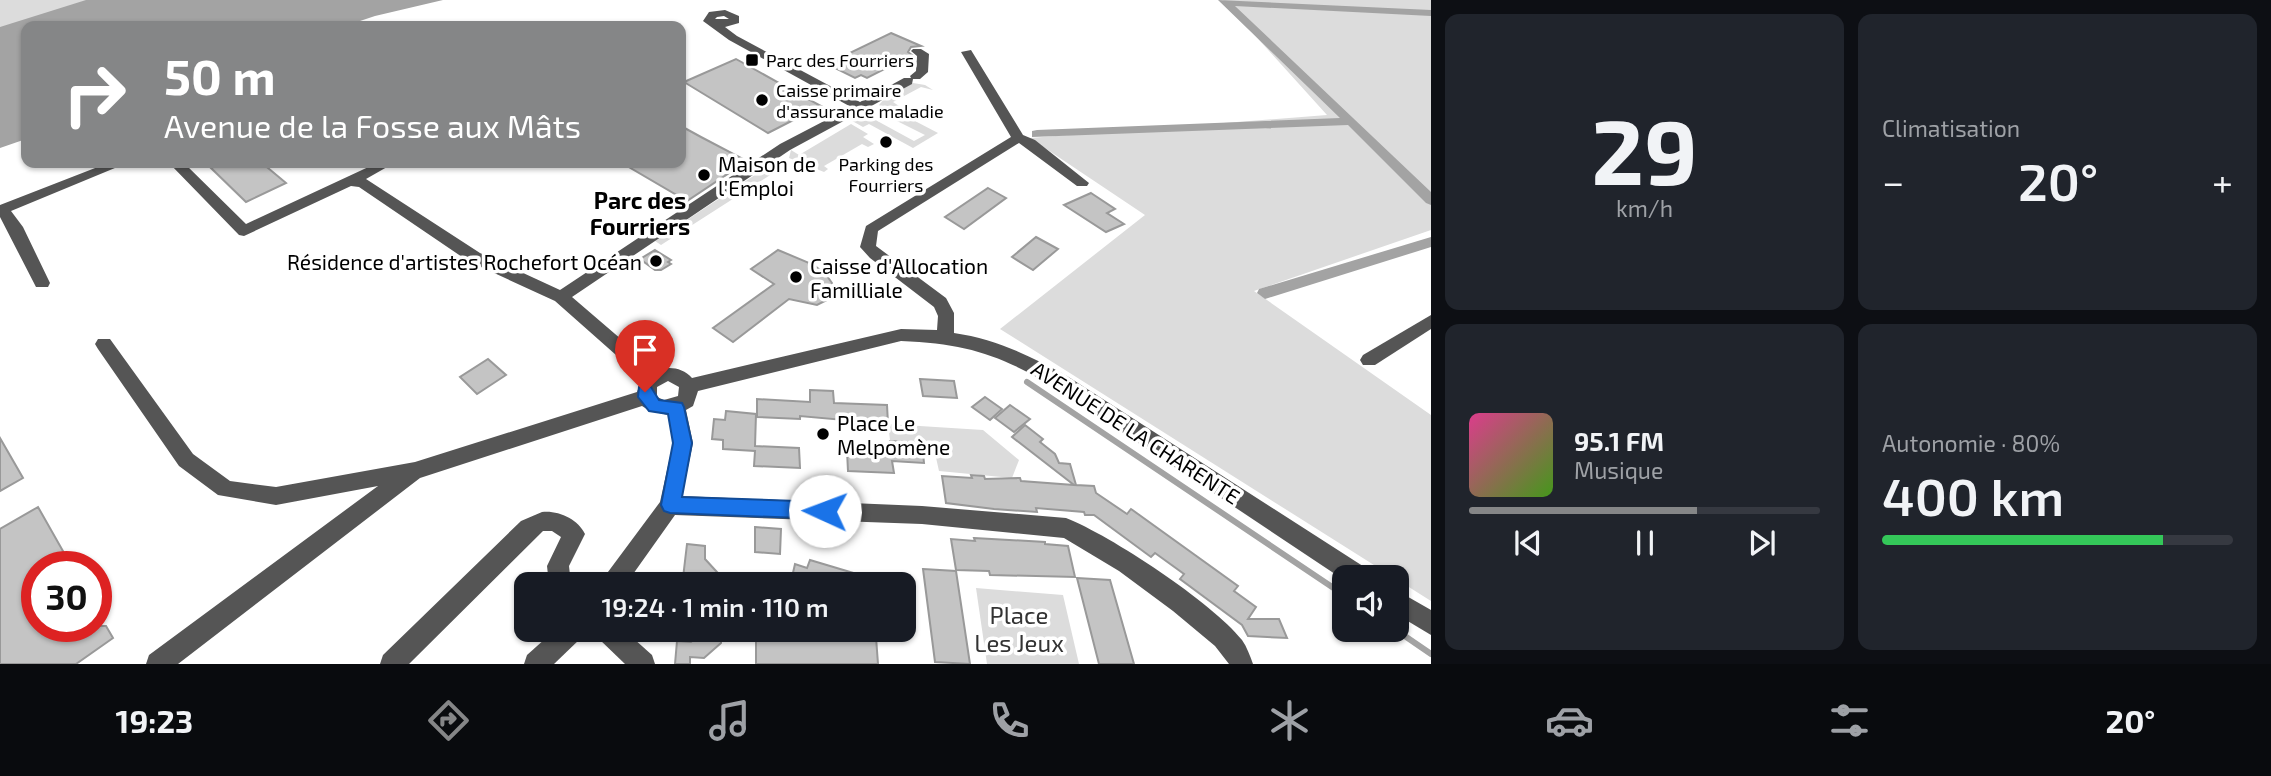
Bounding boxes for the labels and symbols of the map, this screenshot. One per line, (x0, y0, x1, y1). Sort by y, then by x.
place label: Parc des Fourriers (766, 49, 914, 71)
marker: Parc des Fourriers (744, 52, 760, 68)
place label: Caisse primaire d'assurance maladie (776, 79, 944, 122)
marker: Caisse primaire d'assurance maladie (754, 92, 770, 108)
marker: Parking des Fourriers (878, 134, 894, 150)
place label: Maison de l'Emploi (718, 151, 816, 200)
place label: Parking des Fourriers (839, 153, 933, 196)
marker: Maison de l'Emploi (696, 167, 712, 183)
district label: Parc des Fourriers (590, 186, 690, 240)
place label: Résidence d'artistes Rochefort Océan (287, 249, 642, 274)
marker: Résidence d'artistes Rochefort Océan (648, 253, 664, 269)
place label: Caisse d'Allocation Familliale (810, 253, 988, 302)
marker: Caisse d'Allocation Familliale (788, 269, 804, 285)
pin (615, 320, 675, 392)
street label: AVENUE DE LA CHARENTE (1027, 355, 1245, 509)
place label: Place Le Melpomène (837, 410, 950, 459)
marker: Place Le Melpomène (815, 426, 831, 442)
position arrow (788, 474, 862, 548)
speed limit sign: 30 (21, 551, 112, 642)
park label: Place Les Jeux (974, 600, 1064, 657)

